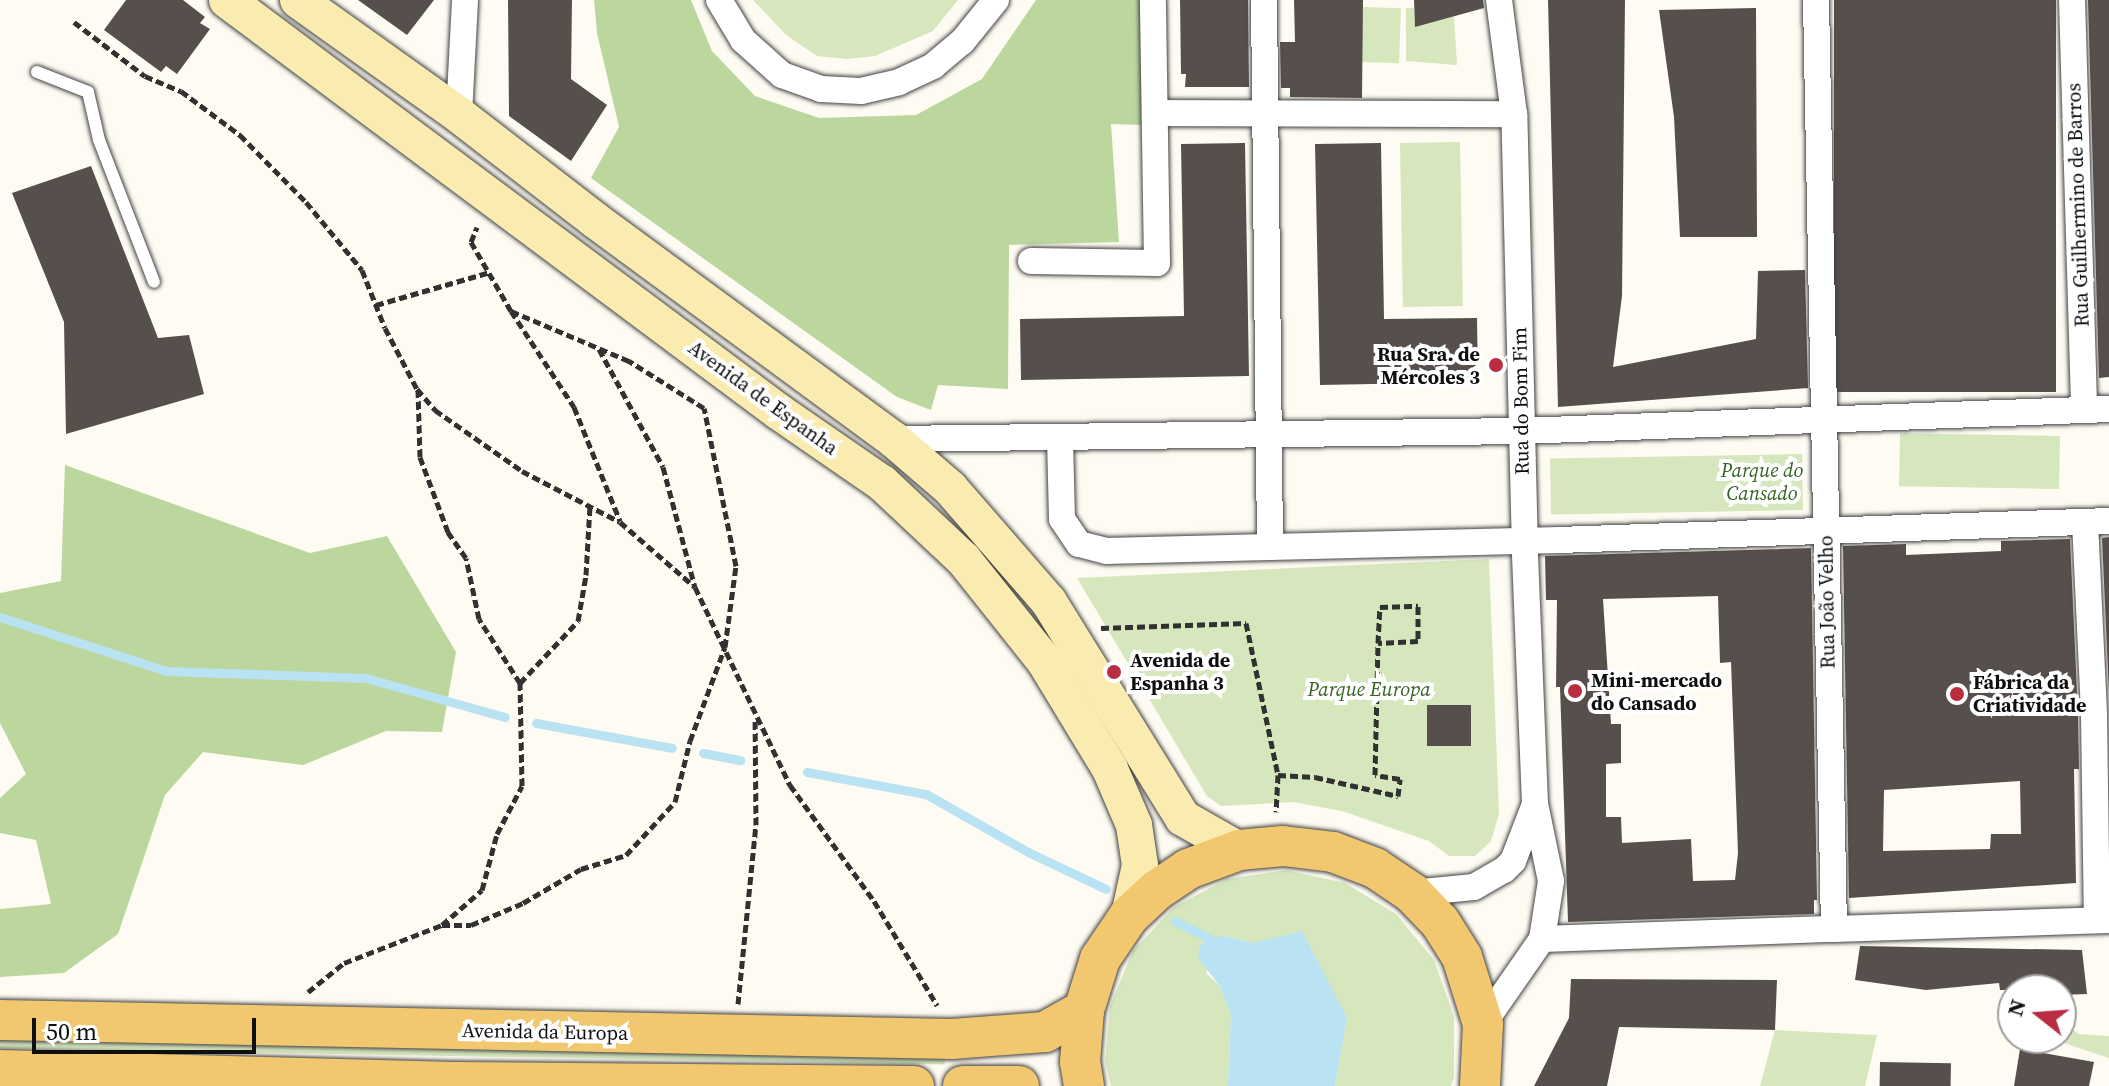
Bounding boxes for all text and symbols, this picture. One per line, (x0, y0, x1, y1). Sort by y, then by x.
street label: Rua Guilhermino de Barros (2062, 83, 2094, 327)
street label: Rua do Bom Fim (1508, 327, 1534, 475)
street label: Avenida de Espanha (684, 336, 842, 460)
place label: Rua Sra. de Mércoles 3 (1377, 342, 1480, 389)
marker: Rua Sra. de Mércoles 3 (1487, 356, 1505, 374)
park label: Parque do Cansado (1721, 459, 1803, 506)
street label: Rua João Velho (1814, 535, 1840, 669)
place label: Avenida de Espanha 3 (1130, 648, 1230, 695)
marker: Avenida de Espanha 3 (1105, 663, 1123, 681)
place label: Mini-mercado do Cansado (1591, 668, 1722, 715)
place label: Fábrica da Criatividade (1973, 670, 2086, 717)
park label: Parque Europa (1307, 677, 1431, 701)
marker: Mini-mercado do Cansado (1566, 682, 1584, 700)
marker: Fábrica da Criatividade (1948, 685, 1966, 703)
north arrow (1997, 974, 2077, 1054)
text: N (1999, 996, 2033, 1020)
scale bar (36, 1002, 260, 1052)
text: 50 m (46, 1015, 97, 1048)
street label: Avenida da Europa (462, 1019, 628, 1045)

